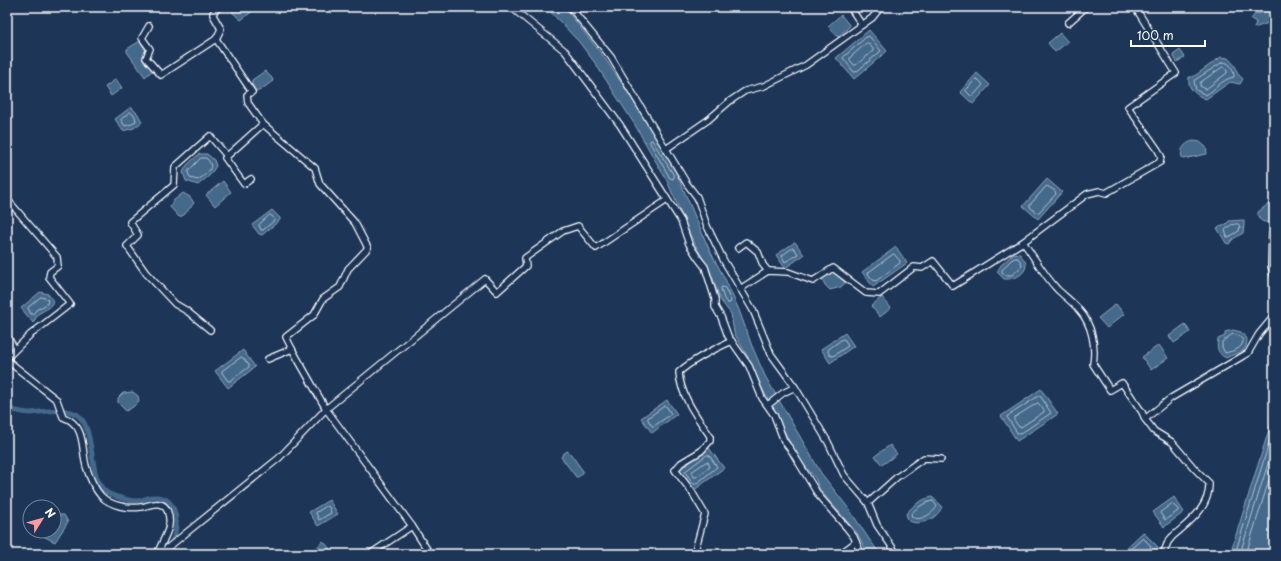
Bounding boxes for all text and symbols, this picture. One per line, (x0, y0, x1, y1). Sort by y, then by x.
scale bar (1131, 22, 1205, 48)
text: 100 m (1137, 26, 1174, 44)
north arrow (22, 499, 62, 539)
text: N (41, 504, 60, 522)

